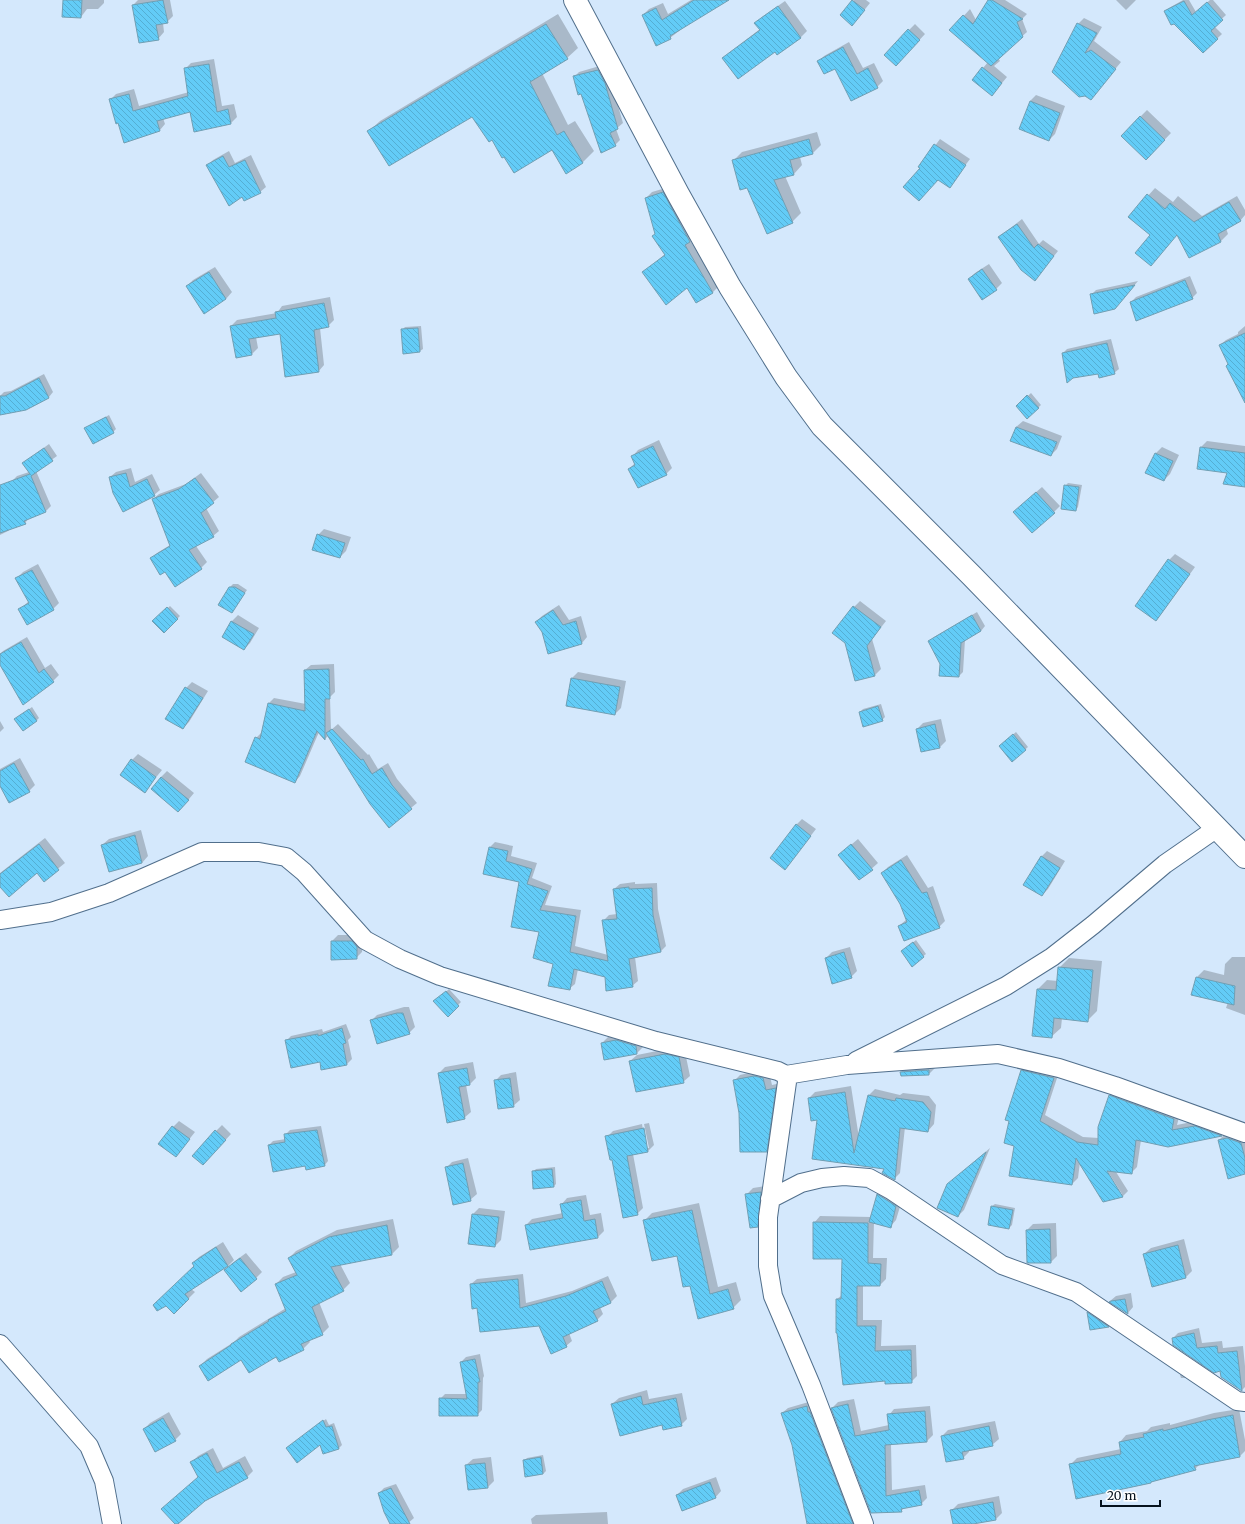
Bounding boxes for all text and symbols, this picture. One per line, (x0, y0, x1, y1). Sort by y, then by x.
scale bar (1101, 1482, 1160, 1508)
text: 20 m (1107, 1488, 1136, 1503)

